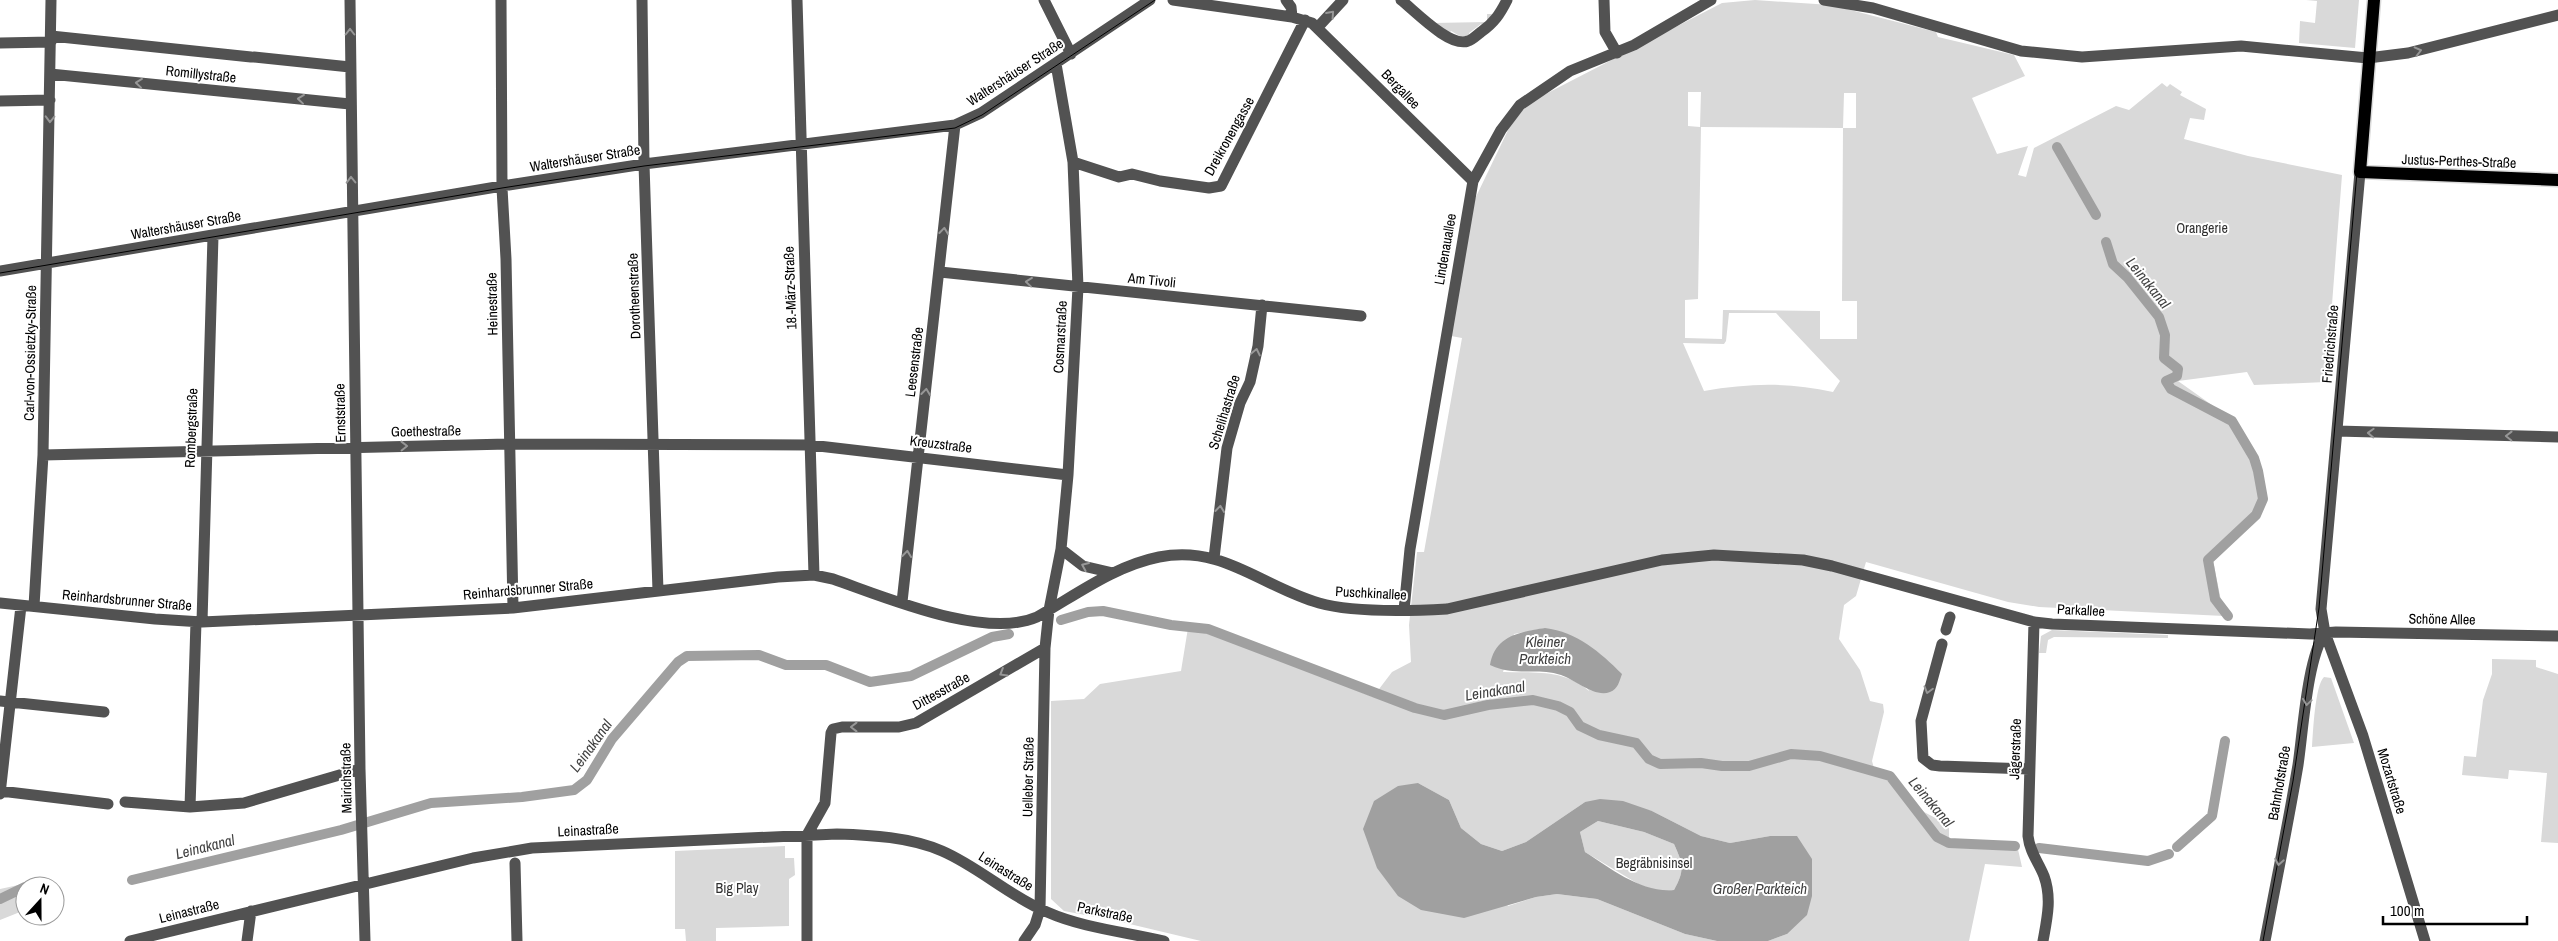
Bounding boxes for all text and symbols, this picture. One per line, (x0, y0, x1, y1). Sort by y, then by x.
one-way arrow (1325, 10, 1334, 19)
one-way arrow (345, 28, 355, 36)
street label: Waltershäuser Straße (963, 34, 1067, 110)
one-way arrow (2413, 46, 2421, 56)
street label: Romillystraße (165, 61, 237, 87)
street label: Bergallee (1378, 65, 1424, 113)
one-way arrow (135, 78, 143, 89)
street label: Dreikronengasse (1200, 93, 1258, 179)
one-way arrow (297, 94, 305, 105)
one-way arrow (44, 115, 55, 123)
street label: Waltershäuser Straße (529, 140, 641, 176)
street label: Justus-Perthes-Straße (2401, 150, 2517, 172)
one-way arrow (346, 176, 356, 184)
street label: Waltershäuser Straße (130, 206, 242, 244)
street label: Lindenauallee (1430, 212, 1460, 286)
park label: Orangerie (2176, 219, 2228, 237)
one-way arrow (938, 227, 949, 235)
street label: 18.-März-Straße (780, 246, 800, 330)
street label: Dorotheenstraße (624, 253, 644, 339)
water label: Leinakanal (2121, 253, 2176, 313)
street label: Am Tivoli (1126, 268, 1177, 291)
street label: Heinestraße (482, 272, 502, 336)
one-way arrow (1025, 277, 1033, 288)
street label: Carl-von-Ossietzky-Straße (20, 285, 40, 421)
street label: Cosmarstraße (1049, 300, 1071, 374)
street label: Friedrichstraße (2318, 304, 2342, 384)
street label: Leesenstraße (901, 326, 927, 398)
one-way arrow (1251, 347, 1261, 356)
street label: Schelihastraße (1204, 372, 1244, 452)
street label: Ernststraße (330, 383, 350, 443)
street label: Rombergstraße (181, 388, 201, 468)
one-way arrow (920, 388, 931, 396)
street label: Goethestraße (391, 421, 461, 441)
one-way arrow (2366, 427, 2374, 438)
street label: Kreuzstraße (909, 431, 973, 457)
one-way arrow (2505, 431, 2513, 441)
one-way arrow (400, 441, 408, 452)
one-way arrow (1214, 505, 1225, 513)
one-way arrow (901, 550, 912, 558)
one-way arrow (1081, 561, 1090, 572)
street label: Reinhardsbrunner Straße (462, 574, 594, 604)
street label: Puschkinallee (1335, 582, 1407, 604)
street label: Reinhardsbrunner Straße (61, 585, 193, 615)
street label: Parkallee (2057, 600, 2105, 620)
street label: Schöne Allee (2408, 609, 2476, 629)
water label: Kleiner Parkteich (1519, 631, 1571, 669)
one-way arrow (1000, 667, 1009, 677)
street label: Dittesstraße (909, 668, 973, 714)
water label: Leinakanal (1464, 675, 1527, 706)
one-way arrow (1923, 686, 1934, 695)
one-way arrow (2302, 698, 2313, 706)
water label: Leinakanal (564, 715, 617, 776)
street label: Jägerstraße (2005, 718, 2025, 780)
one-way arrow (850, 722, 858, 732)
street label: Uelleber Straße (1018, 737, 1038, 817)
street label: Mairichstraße (336, 742, 356, 814)
street label: Bahnhofstraße (2264, 744, 2294, 822)
street label: Mozartstraße (2374, 746, 2410, 816)
water label: Leinakanal (1904, 772, 1959, 832)
street label: Leinastraße (557, 819, 619, 841)
water label: Leinakanal (173, 829, 237, 864)
street label: Leinastraße (975, 847, 1037, 895)
park label: Begräbnisinsel (1616, 854, 1692, 872)
one-way arrow (2275, 857, 2285, 866)
north arrow (15, 876, 65, 926)
water label: Großer Parkteich (1713, 878, 1807, 899)
text: N (38, 879, 52, 899)
park label: Big Play (716, 879, 759, 897)
scale bar (2383, 894, 2527, 926)
street label: Leinastraße (157, 895, 221, 927)
street label: Parkstraße (1076, 897, 1134, 927)
text: 100 m (2390, 900, 2424, 921)

